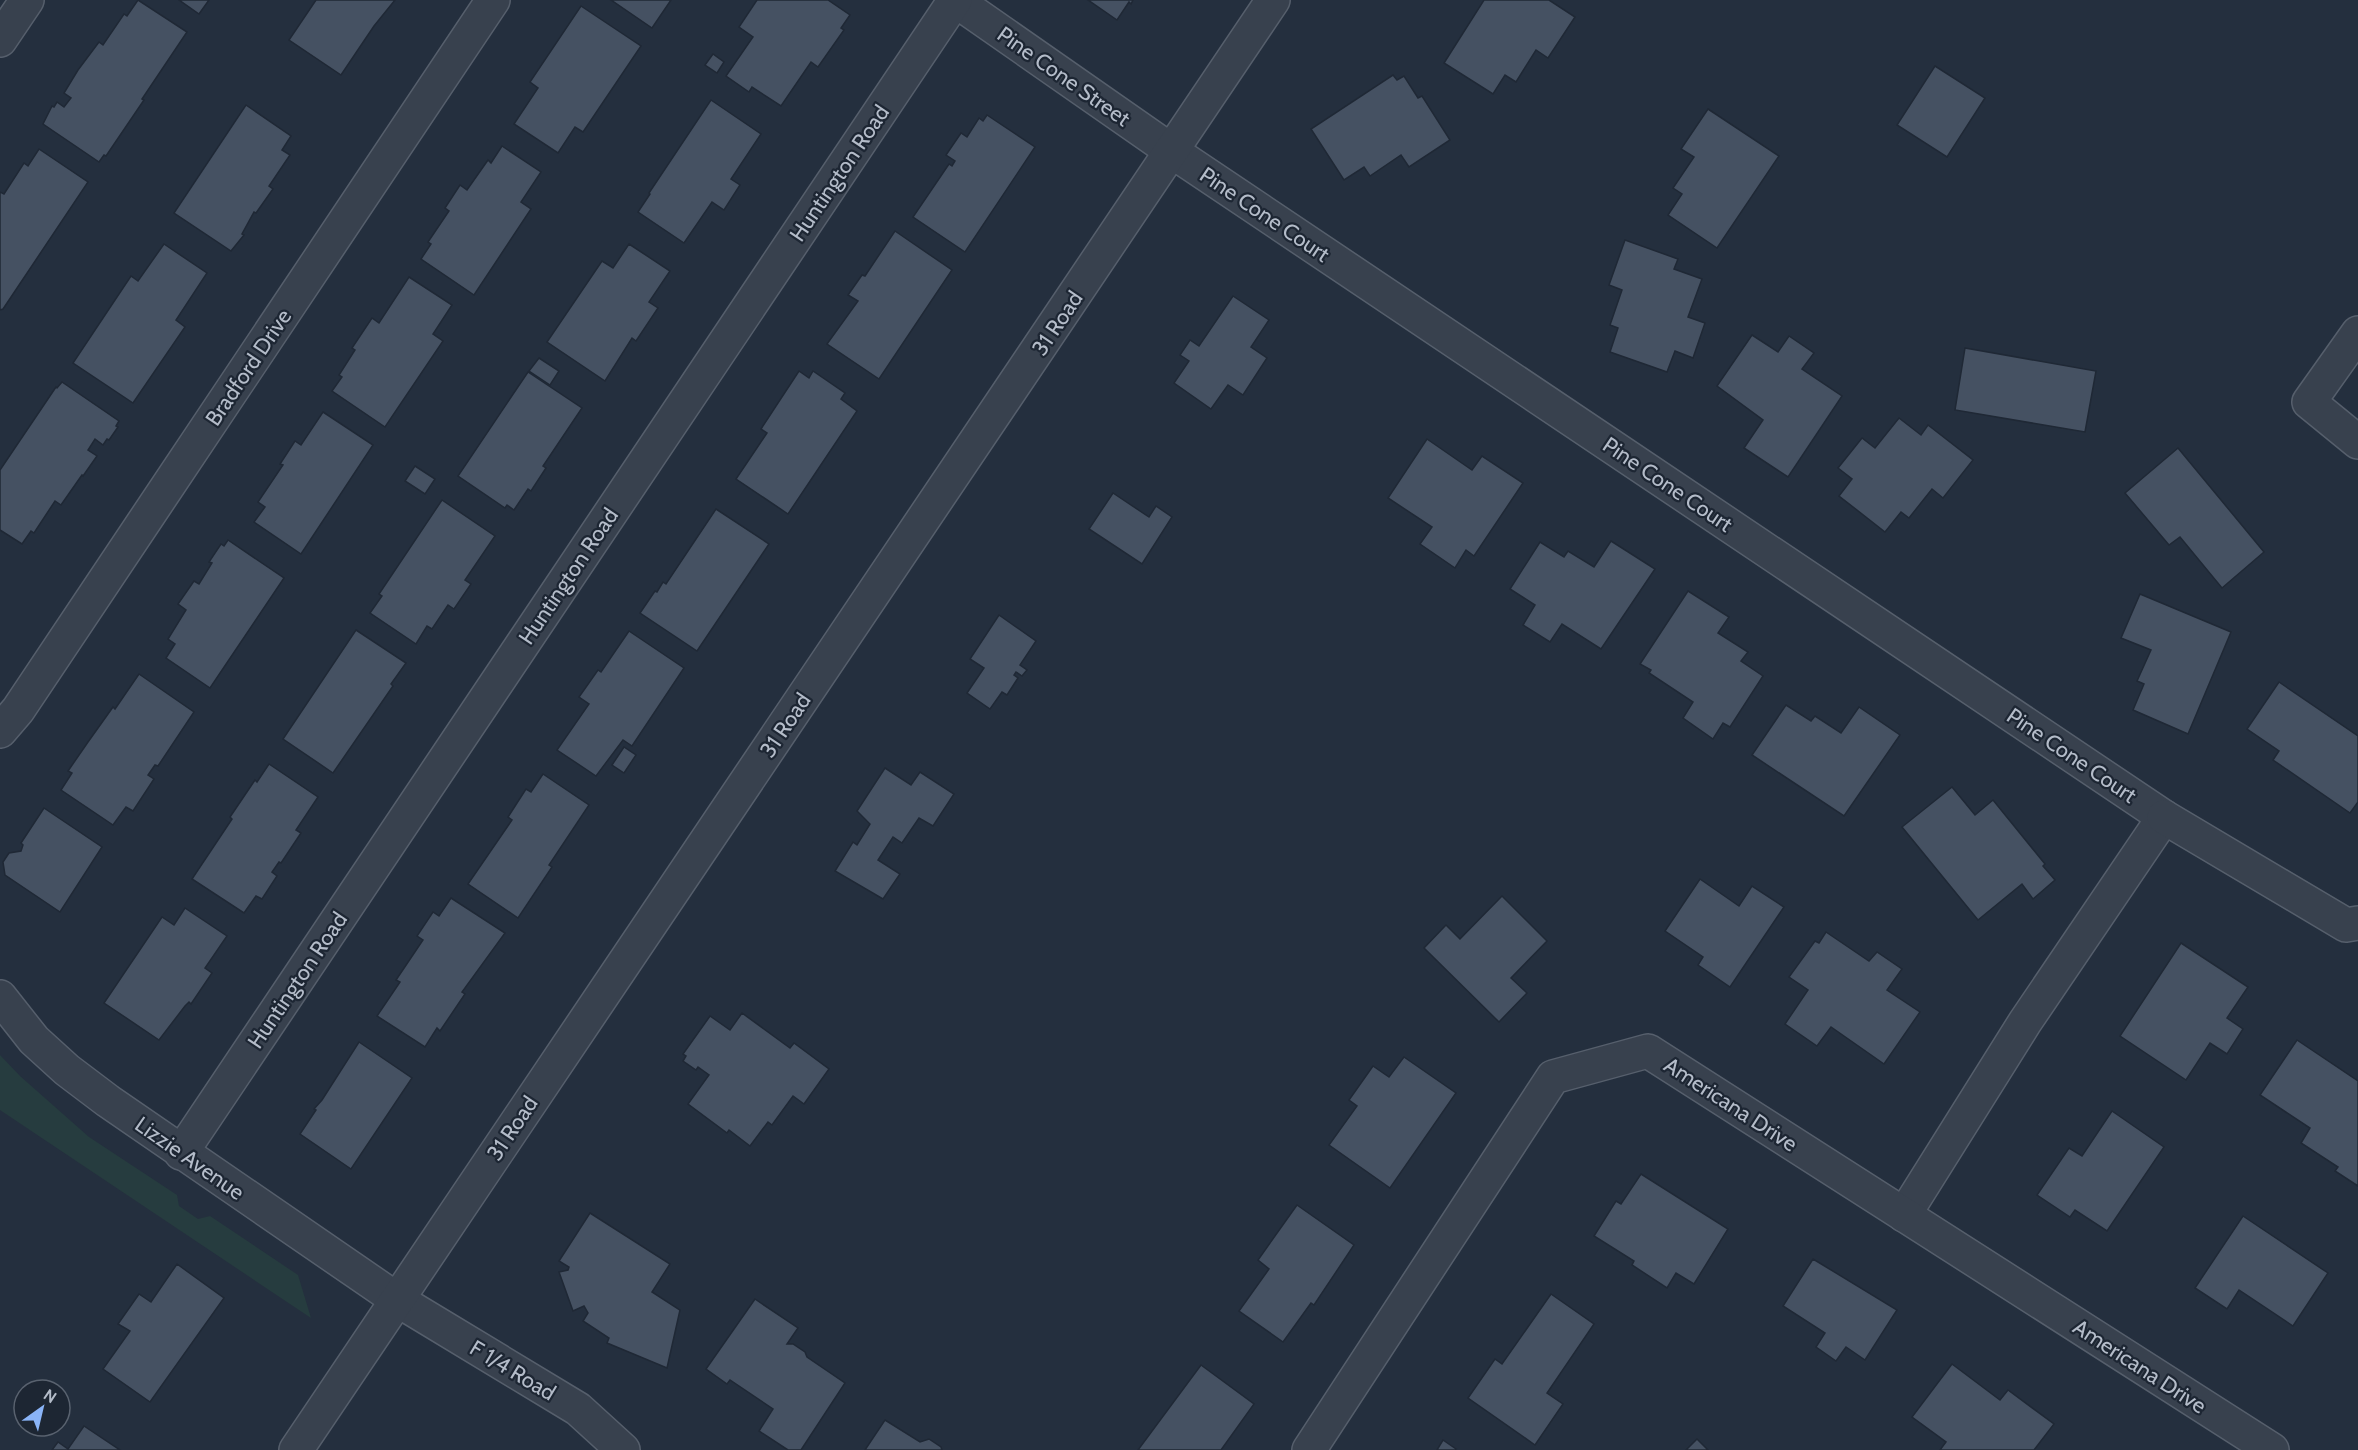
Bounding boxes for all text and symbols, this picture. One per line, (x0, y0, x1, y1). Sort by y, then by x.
street label: Pine Cone Street (992, 21, 1136, 133)
street label: Huntington Road (784, 100, 895, 247)
street label: Pine Cone Court (1195, 161, 1335, 268)
street label: 31 Road (1026, 286, 1089, 361)
street label: Bradford Drive (200, 304, 297, 431)
street label: Pine Cone Court (1598, 431, 1738, 538)
street label: Huntington Road (513, 503, 624, 650)
street label: 31 Road (754, 688, 817, 763)
street label: Pine Cone Court (2002, 702, 2142, 809)
street label: Huntington Road (242, 907, 353, 1054)
street label: Americana Drive (1659, 1051, 1802, 1158)
street label: 31 Road (481, 1091, 544, 1166)
street label: Lizzie Avenue (130, 1111, 249, 1206)
street label: Americana Drive (2068, 1313, 2211, 1420)
street label: F 1/4 Road (465, 1334, 561, 1407)
north arrow (12, 1378, 72, 1438)
text: N (40, 1385, 60, 1407)

